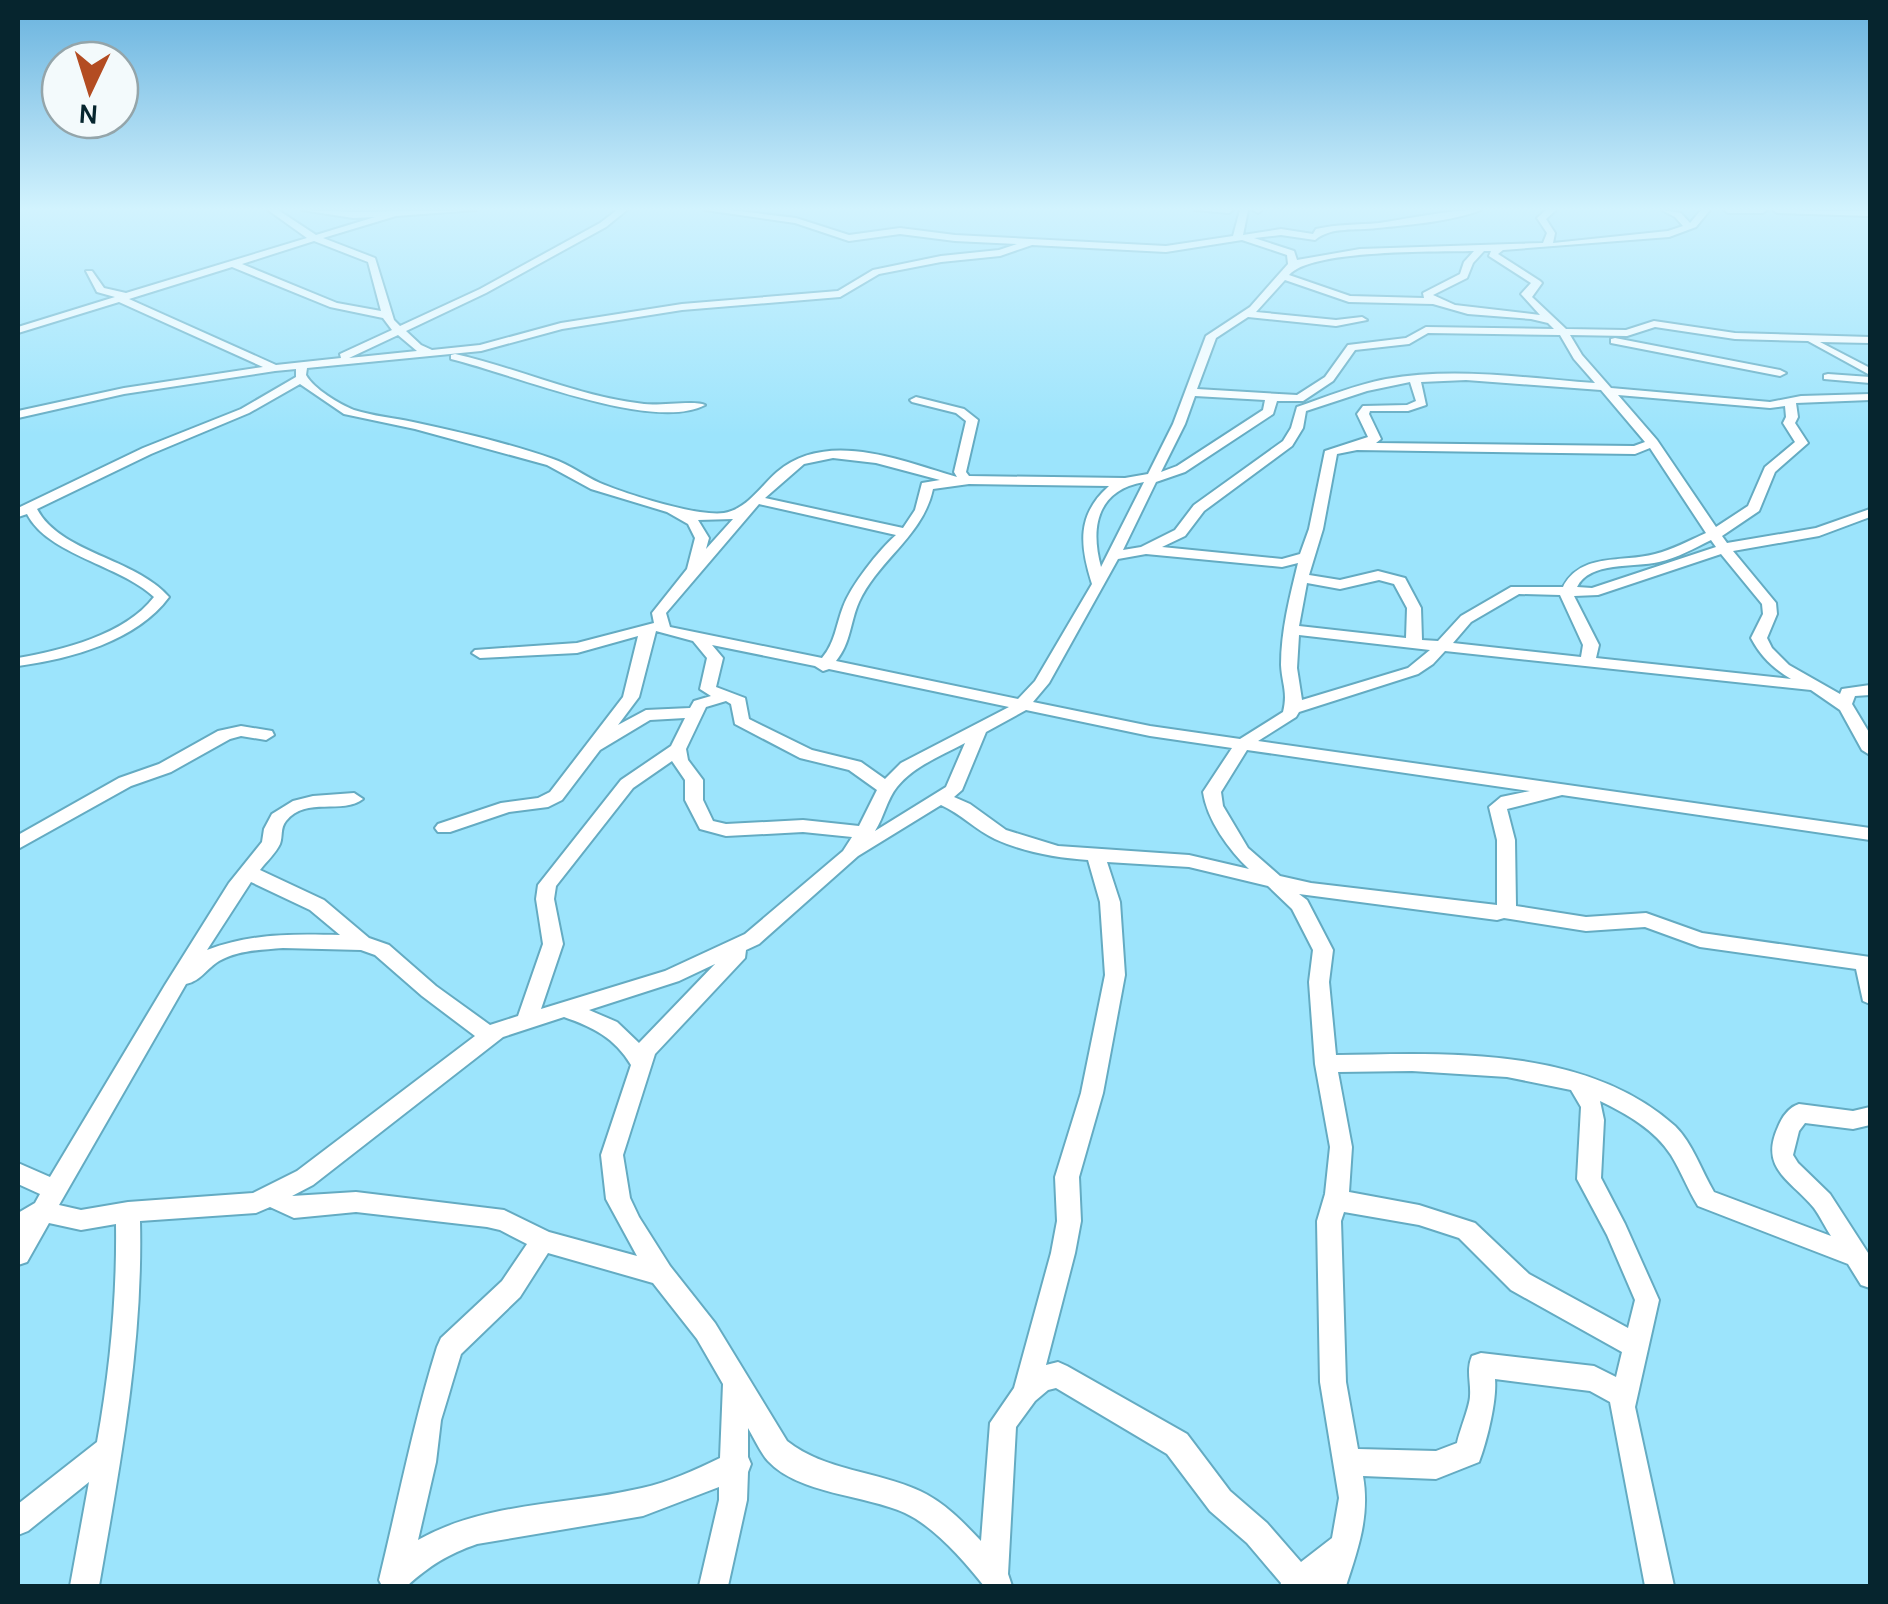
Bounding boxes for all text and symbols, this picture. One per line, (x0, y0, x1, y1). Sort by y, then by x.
north arrow (40, 40, 140, 140)
text: N (77, 97, 99, 132)

